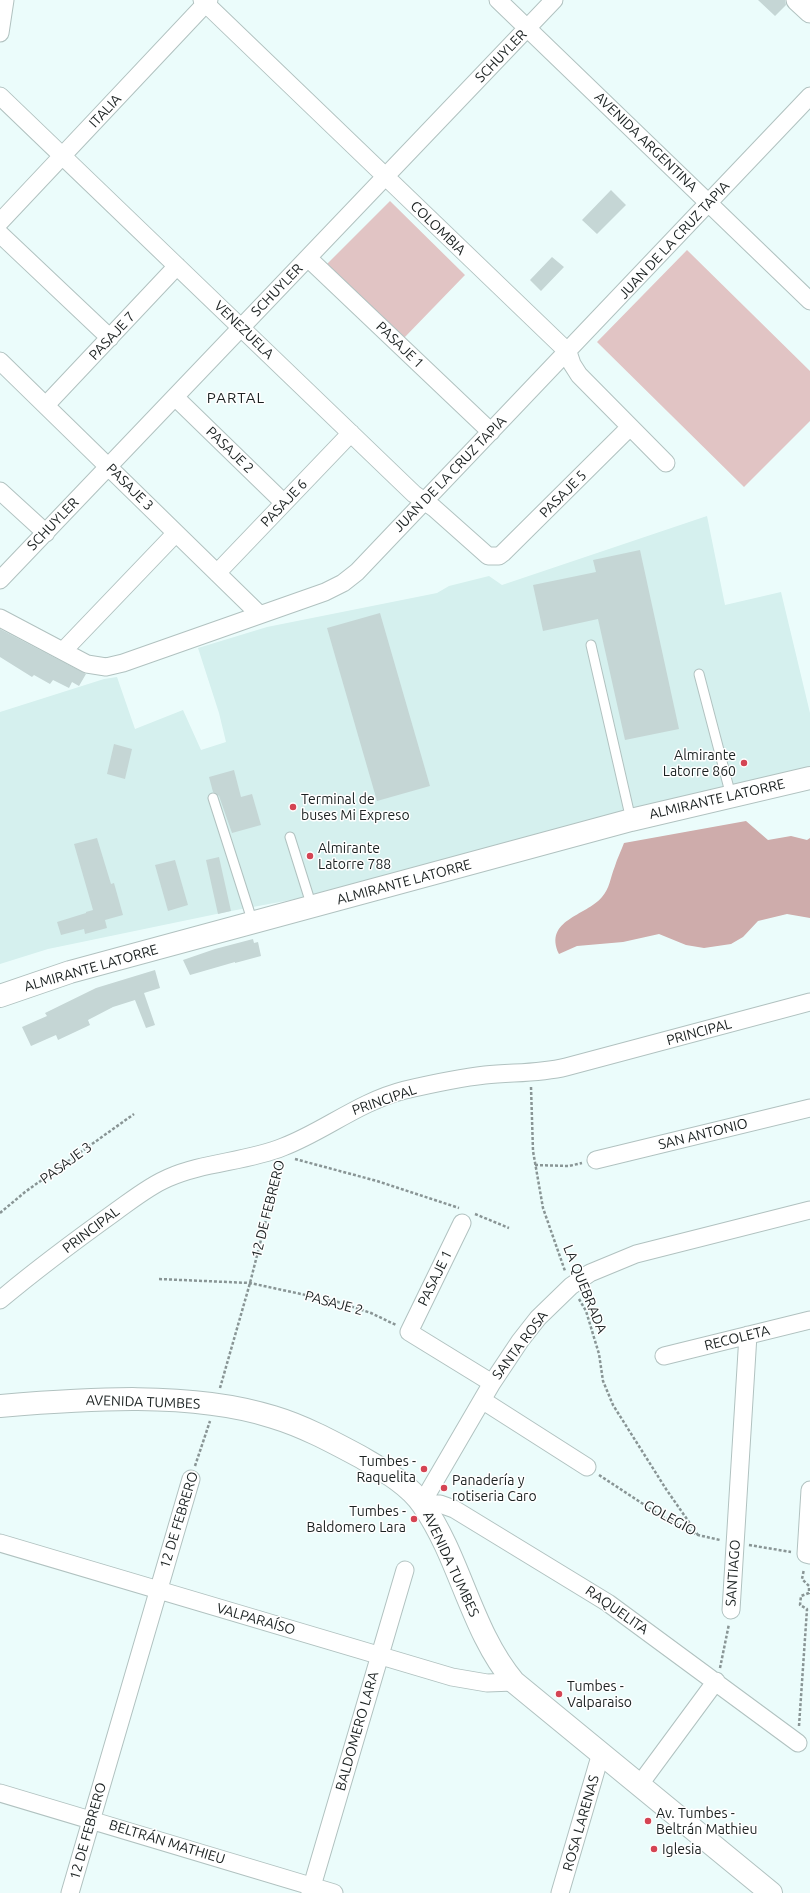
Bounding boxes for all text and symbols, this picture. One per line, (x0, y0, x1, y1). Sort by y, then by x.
street label: SCHUYLER (472, 26, 530, 86)
street label: AVENIDA ARGENTINA (591, 89, 701, 195)
street label: ITALIA (85, 91, 125, 131)
street label: JUAN DE LA CRUZ TAPIA (615, 178, 733, 302)
street label: COLOMBIA (407, 197, 469, 259)
street label: SCHUYLER (248, 260, 306, 320)
street label: VENEZUELA (211, 297, 277, 363)
street label: PASAJE 7 (85, 308, 139, 364)
street label: PASAJE 1 (373, 318, 427, 372)
district label: PARTAL (207, 389, 265, 407)
street label: JUAN DE LA CRUZ TAPIA (390, 413, 510, 535)
street label: PASAJE 2 (203, 423, 257, 477)
street label: PASAJE 3 (103, 460, 157, 514)
street label: PASAJE 5 (536, 467, 590, 521)
street label: PASAJE 6 (257, 476, 311, 530)
street label: SCHUYLER (24, 494, 82, 554)
place label: Almirante Latorre 860 (663, 747, 736, 780)
marker: Almirante Latorre 860 (739, 758, 749, 768)
street label: ALMIRANTE LATORRE (648, 775, 786, 823)
place label: Terminal de buses Mi Expreso (301, 791, 410, 824)
marker: Terminal de buses Mi Expreso (288, 802, 298, 812)
place label: Almirante Latorre 788 (318, 840, 391, 872)
marker: Almirante Latorre 788 (305, 851, 315, 861)
street label: ALMIRANTE LATORRE (335, 856, 473, 908)
street label: ALMIRANTE LATORRE (22, 941, 160, 995)
street label: PRINCIPAL (665, 1015, 733, 1049)
street label: PRINCIPAL (350, 1081, 418, 1119)
street label: SAN ANTONIO (657, 1115, 749, 1153)
street label: PASAJE 3 (37, 1139, 95, 1187)
street label: 12 DE FEBRERO (248, 1158, 288, 1260)
street label: PRINCIPAL (59, 1203, 123, 1257)
street label: LA QUEBRADA (560, 1242, 610, 1336)
street label: PASAJE 1 (414, 1247, 456, 1309)
street label: PASAJE 2 (303, 1287, 365, 1319)
street label: SANTA ROSA (489, 1307, 551, 1383)
street label: RECOLETA (703, 1322, 771, 1354)
street label: AVENIDA TUMBES (86, 1392, 200, 1412)
place label: Tumbes - Raquelita (356, 1453, 416, 1486)
marker: Tumbes - Raquelita (419, 1464, 429, 1474)
street label: 12 DE FEBRERO (156, 1470, 202, 1570)
place label: Panadería y rotiseria Caro (452, 1472, 537, 1504)
marker: Panadería y rotiseria Caro (439, 1483, 449, 1493)
street label: COLEGIO (641, 1497, 699, 1539)
place label: Tumbes - Baldomero Lara (307, 1503, 406, 1536)
street label: AVENIDA TUMBES (419, 1509, 483, 1619)
marker: Tumbes - Baldomero Lara (409, 1514, 419, 1524)
street label: SANTIAGO (722, 1539, 744, 1607)
street label: RAQUELITA (582, 1582, 652, 1638)
street label: VALPARAÍSO (215, 1600, 297, 1638)
street label: BALDOMERO LARA (332, 1669, 382, 1793)
place label: Tumbes - Valparaiso (567, 1678, 632, 1710)
marker: Tumbes - Valparaiso (554, 1689, 564, 1699)
street label: ROSA LARENAS (559, 1773, 603, 1873)
street label: 12 DE FEBRERO (66, 1781, 110, 1881)
place label: Av. Tumbes - Beltrán Mathieu (656, 1805, 757, 1838)
street label: BELTRÁN MATHIEU (107, 1816, 227, 1868)
marker: Av. Tumbes - Beltrán Mathieu (643, 1816, 653, 1826)
place label: Iglesia (662, 1841, 702, 1857)
marker: Iglesia (649, 1844, 659, 1854)

